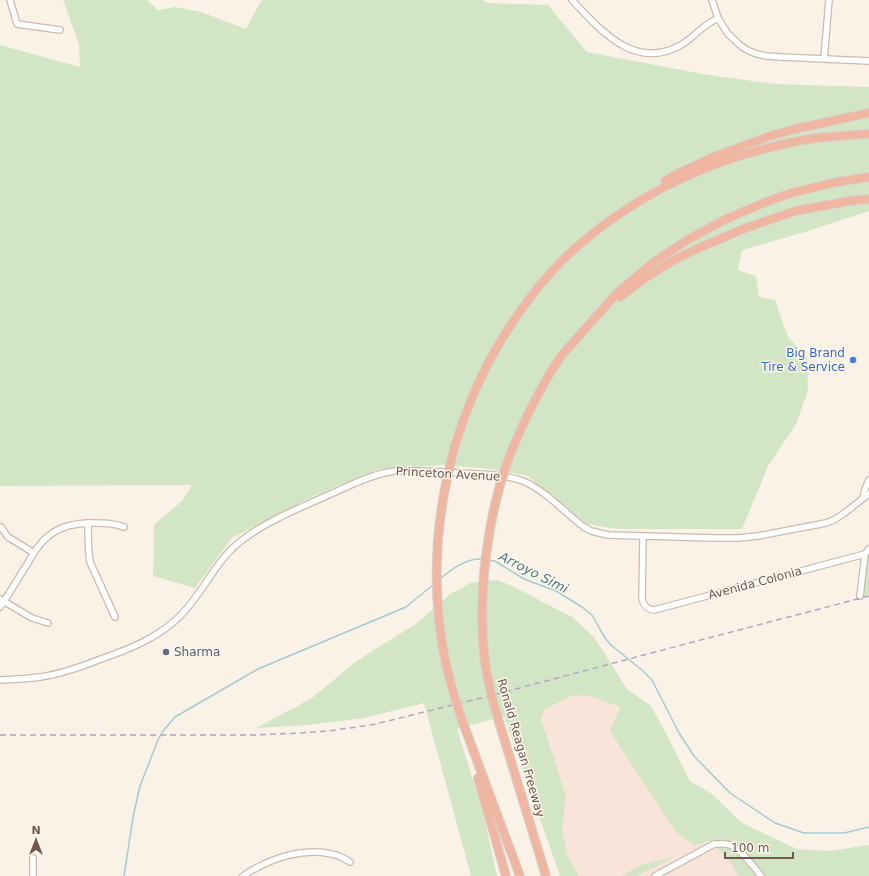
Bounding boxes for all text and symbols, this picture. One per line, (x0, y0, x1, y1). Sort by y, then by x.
place label: Big Brand Tire & Service (760, 346, 845, 374)
marker: Big Brand Tire & Service (848, 355, 858, 365)
street label: Princeton Avenue (395, 464, 501, 484)
water label: Arroyo Simi (496, 548, 571, 596)
street label: Avenida Colonia (707, 564, 803, 602)
place label: Sharma (174, 645, 220, 659)
marker: Sharma (161, 647, 171, 657)
street label: Ronald Reagan Freeway (494, 677, 548, 819)
north arrow (16, 820, 56, 860)
text: N (31, 824, 41, 837)
scale bar (725, 834, 793, 860)
text: 100 m (731, 841, 769, 855)

